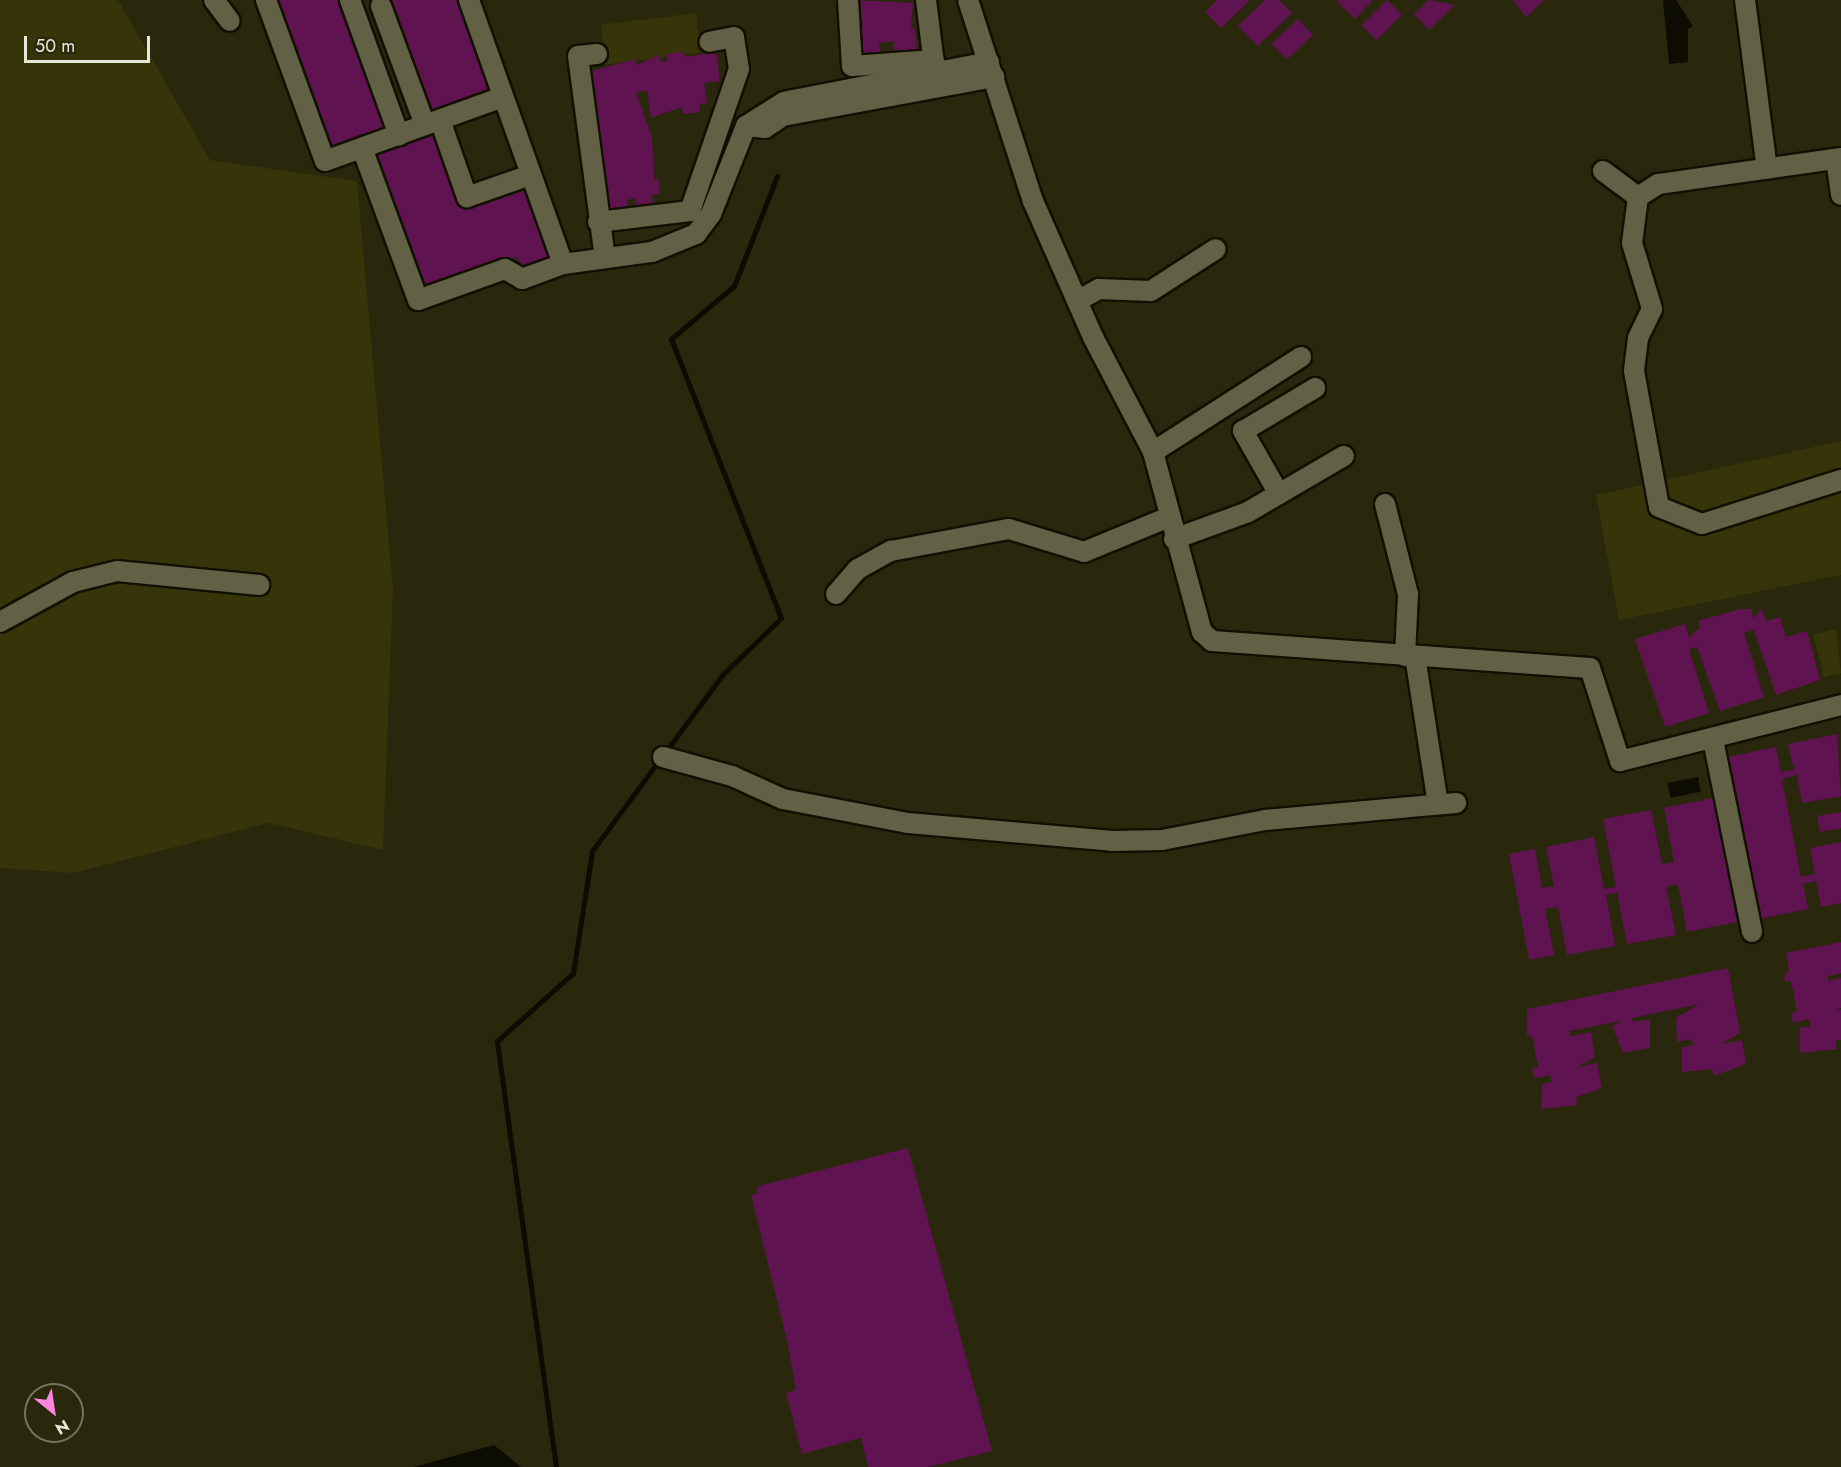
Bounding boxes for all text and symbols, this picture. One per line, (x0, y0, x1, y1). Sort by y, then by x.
scale bar (27, 24, 153, 62)
text: 50 m (35, 33, 75, 59)
north arrow (24, 1383, 84, 1443)
text: N (51, 1414, 74, 1440)

